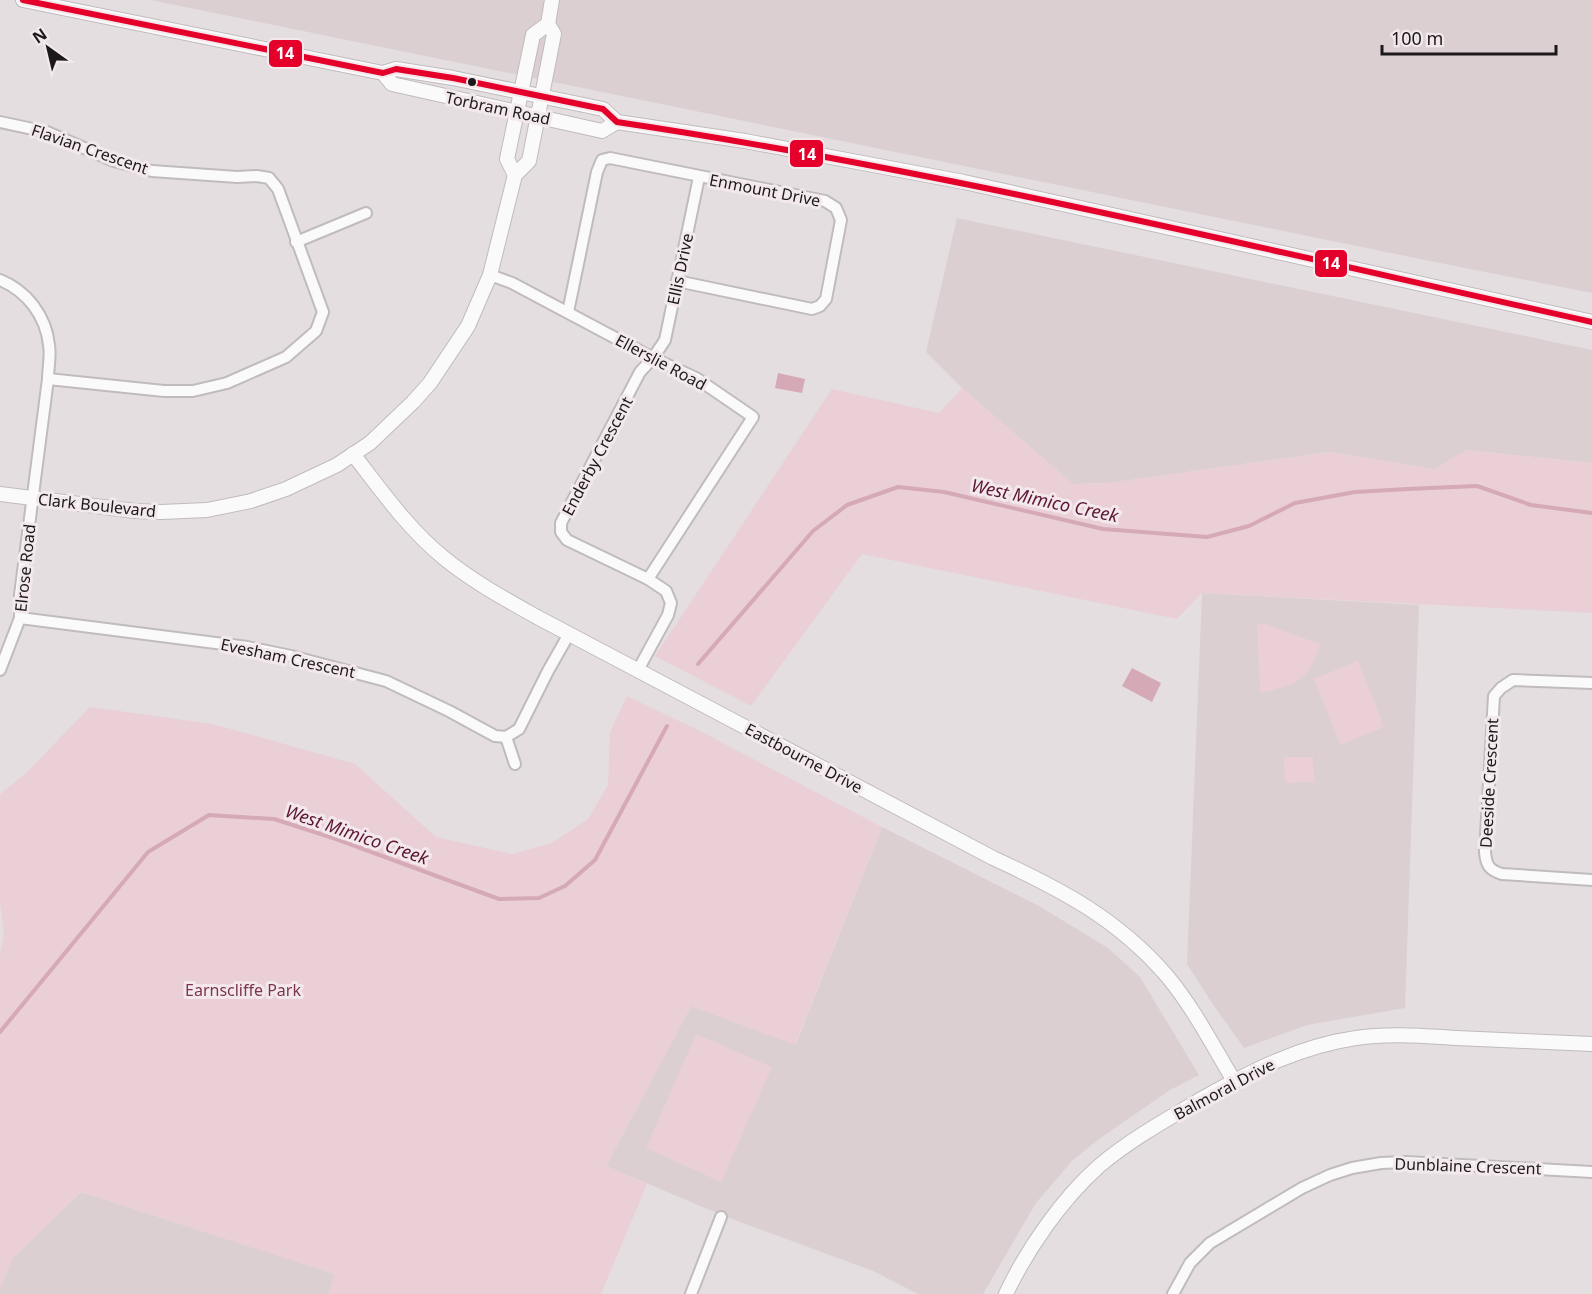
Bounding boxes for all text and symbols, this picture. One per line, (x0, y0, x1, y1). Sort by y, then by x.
north arrow (18, 18, 78, 78)
scale bar (1382, 18, 1556, 56)
text: N (28, 23, 51, 48)
text: 100 m (1391, 26, 1443, 50)
line badge: 14 (268, 39, 303, 68)
text: 14 (276, 42, 294, 64)
unlabelled marker (466, 76, 478, 88)
street label: Torbram Road (444, 86, 552, 130)
street label: Flavian Crescent (29, 119, 152, 179)
line badge: 14 (789, 139, 824, 168)
text: 14 (798, 143, 816, 165)
street label: Enmount Drive (708, 168, 822, 212)
street label: Ellis Drive (662, 231, 698, 307)
line badge: 14 (1314, 249, 1348, 278)
text: 14 (1322, 252, 1340, 274)
street label: Ellerslie Road (612, 329, 710, 395)
street label: Enderby Crescent (556, 393, 638, 519)
water label: West Mimico Creek (969, 473, 1122, 528)
street label: Clark Boulevard (37, 488, 157, 522)
street label: Elrose Road (9, 523, 41, 613)
street label: Evesham Crescent (219, 633, 358, 683)
street label: Deeside Crescent (1475, 717, 1503, 848)
street label: Eastbourne Drive (741, 718, 867, 798)
water label: West Mimico Creek (282, 798, 433, 870)
park label: Earnscliffe Park (185, 979, 301, 1001)
street label: Balmoral Drive (1170, 1053, 1278, 1125)
street label: Dunblaine Crescent (1394, 1152, 1542, 1180)

